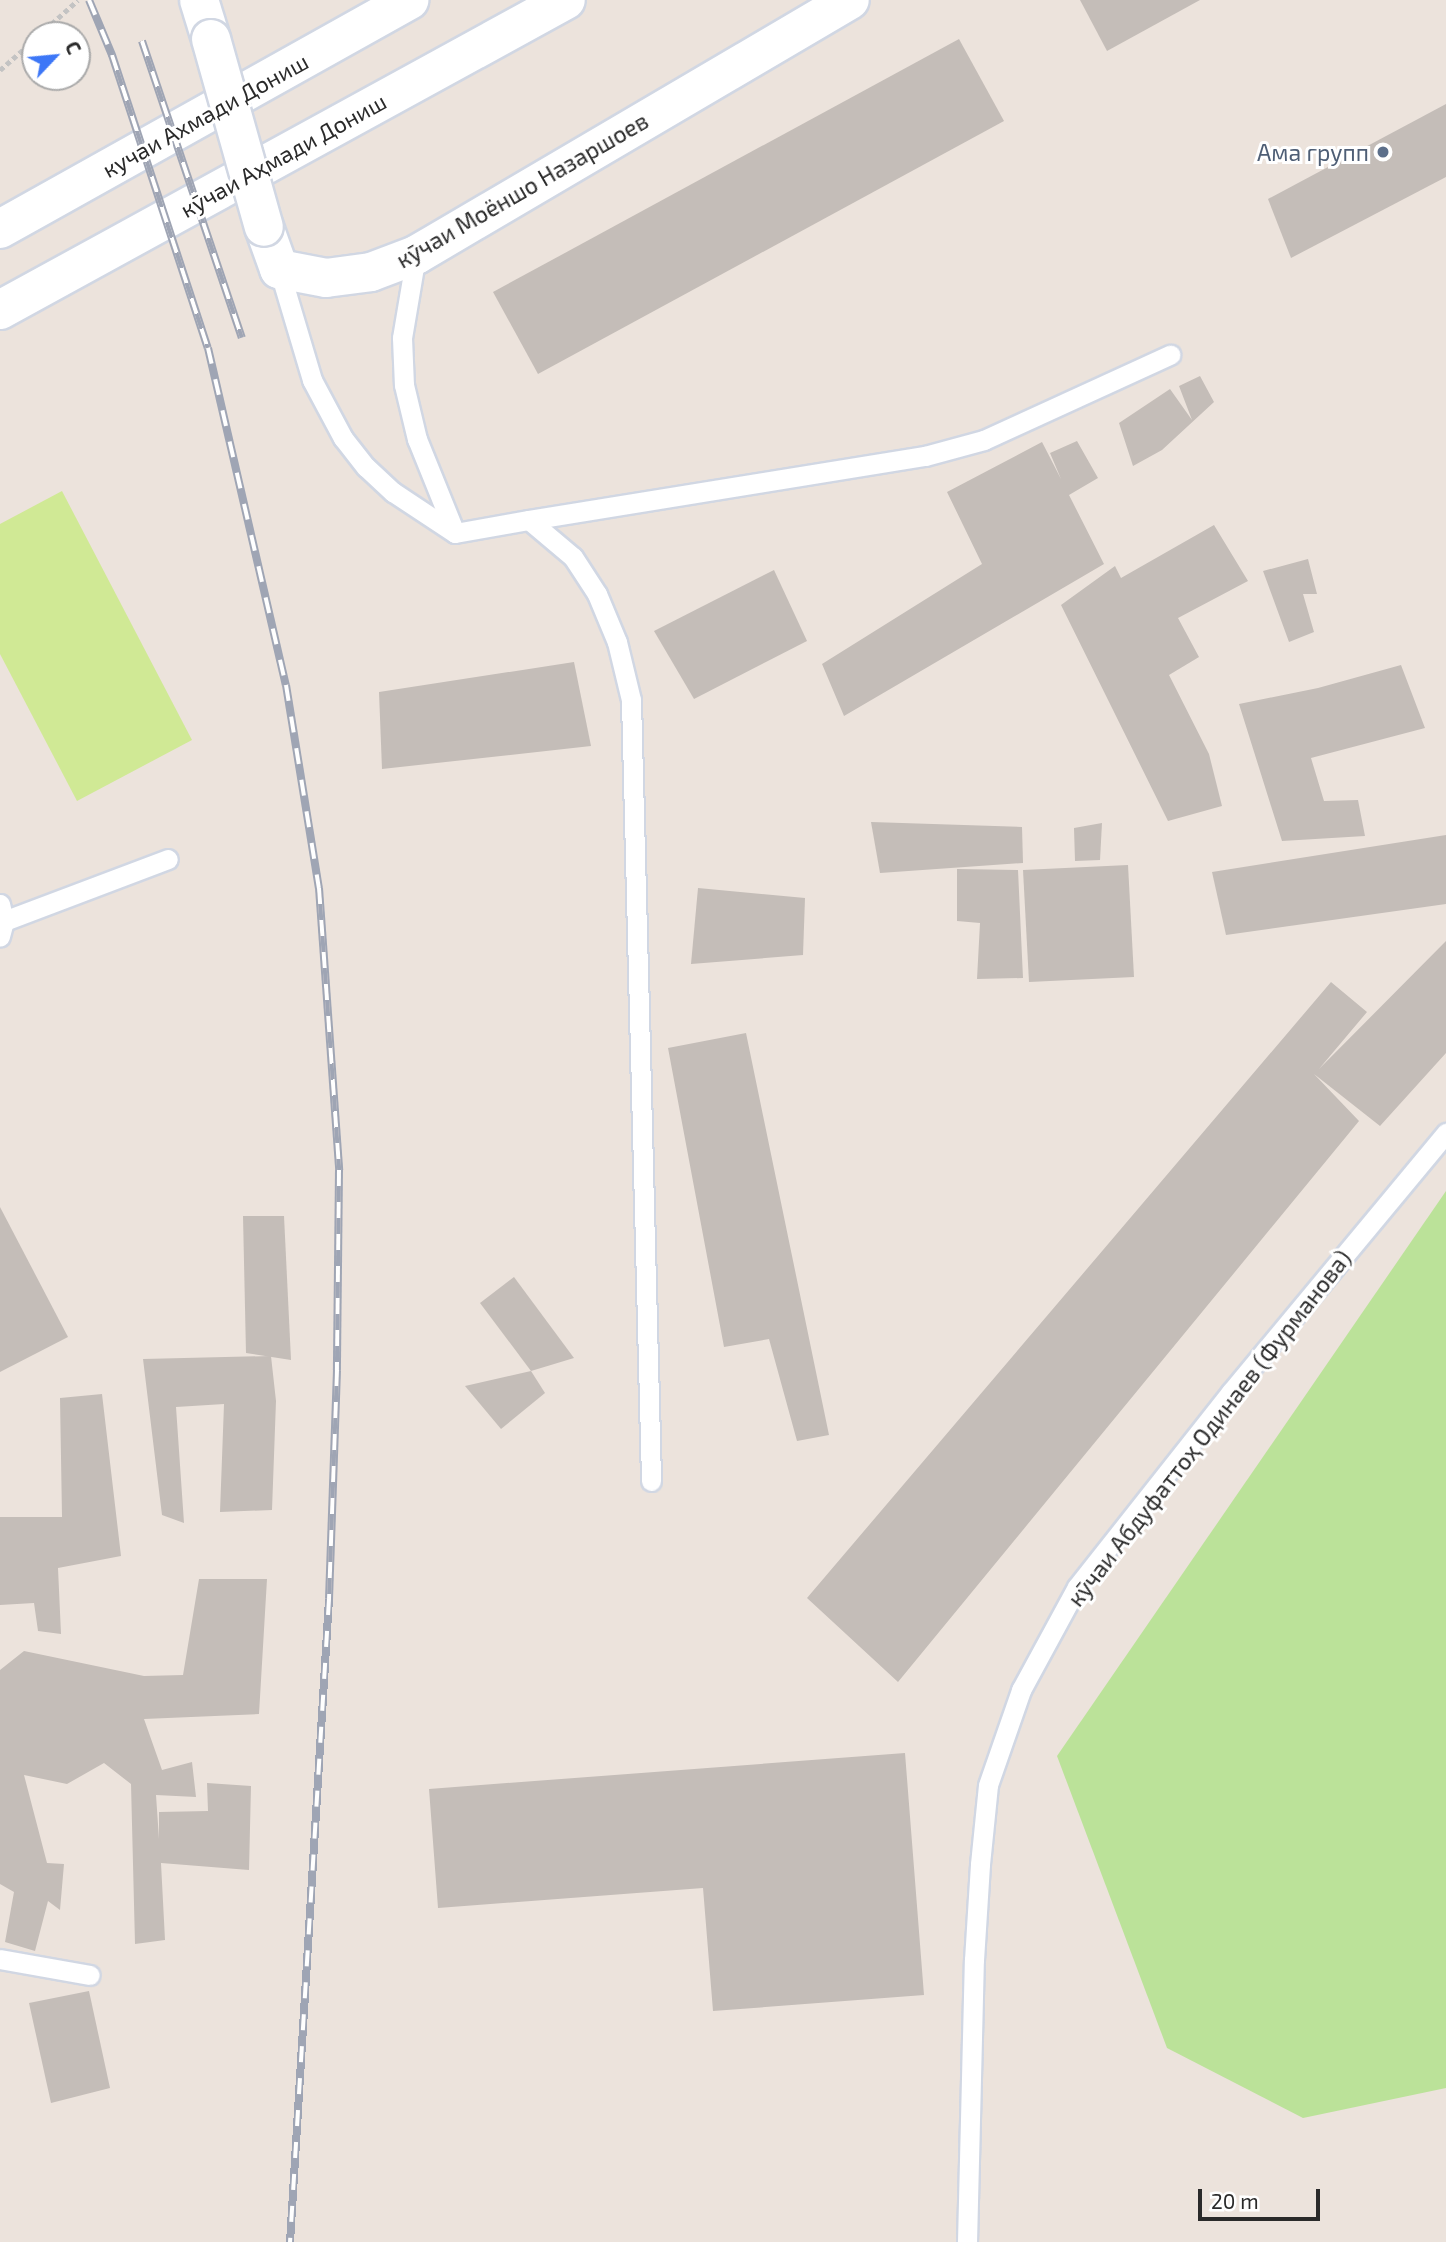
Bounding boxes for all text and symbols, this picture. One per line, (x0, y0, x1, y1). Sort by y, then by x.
north arrow (21, 21, 91, 91)
text: С (61, 37, 86, 58)
street label: кучаи Ахмади Дониш (97, 47, 313, 183)
street label: кӯчаи Аҳмади Дониш (175, 87, 391, 223)
street label: кӯчаи Моёншо Назаршоев (391, 106, 653, 274)
place label: Ама групп (1257, 138, 1369, 166)
marker: Ама групп (1375, 144, 1391, 160)
street label: кӯчаи Абдуфаттоҳ Одинаев (Фурманова) (1061, 1244, 1357, 1612)
scale bar (1201, 2176, 1324, 2220)
text: 20 m (1211, 2188, 1259, 2213)

